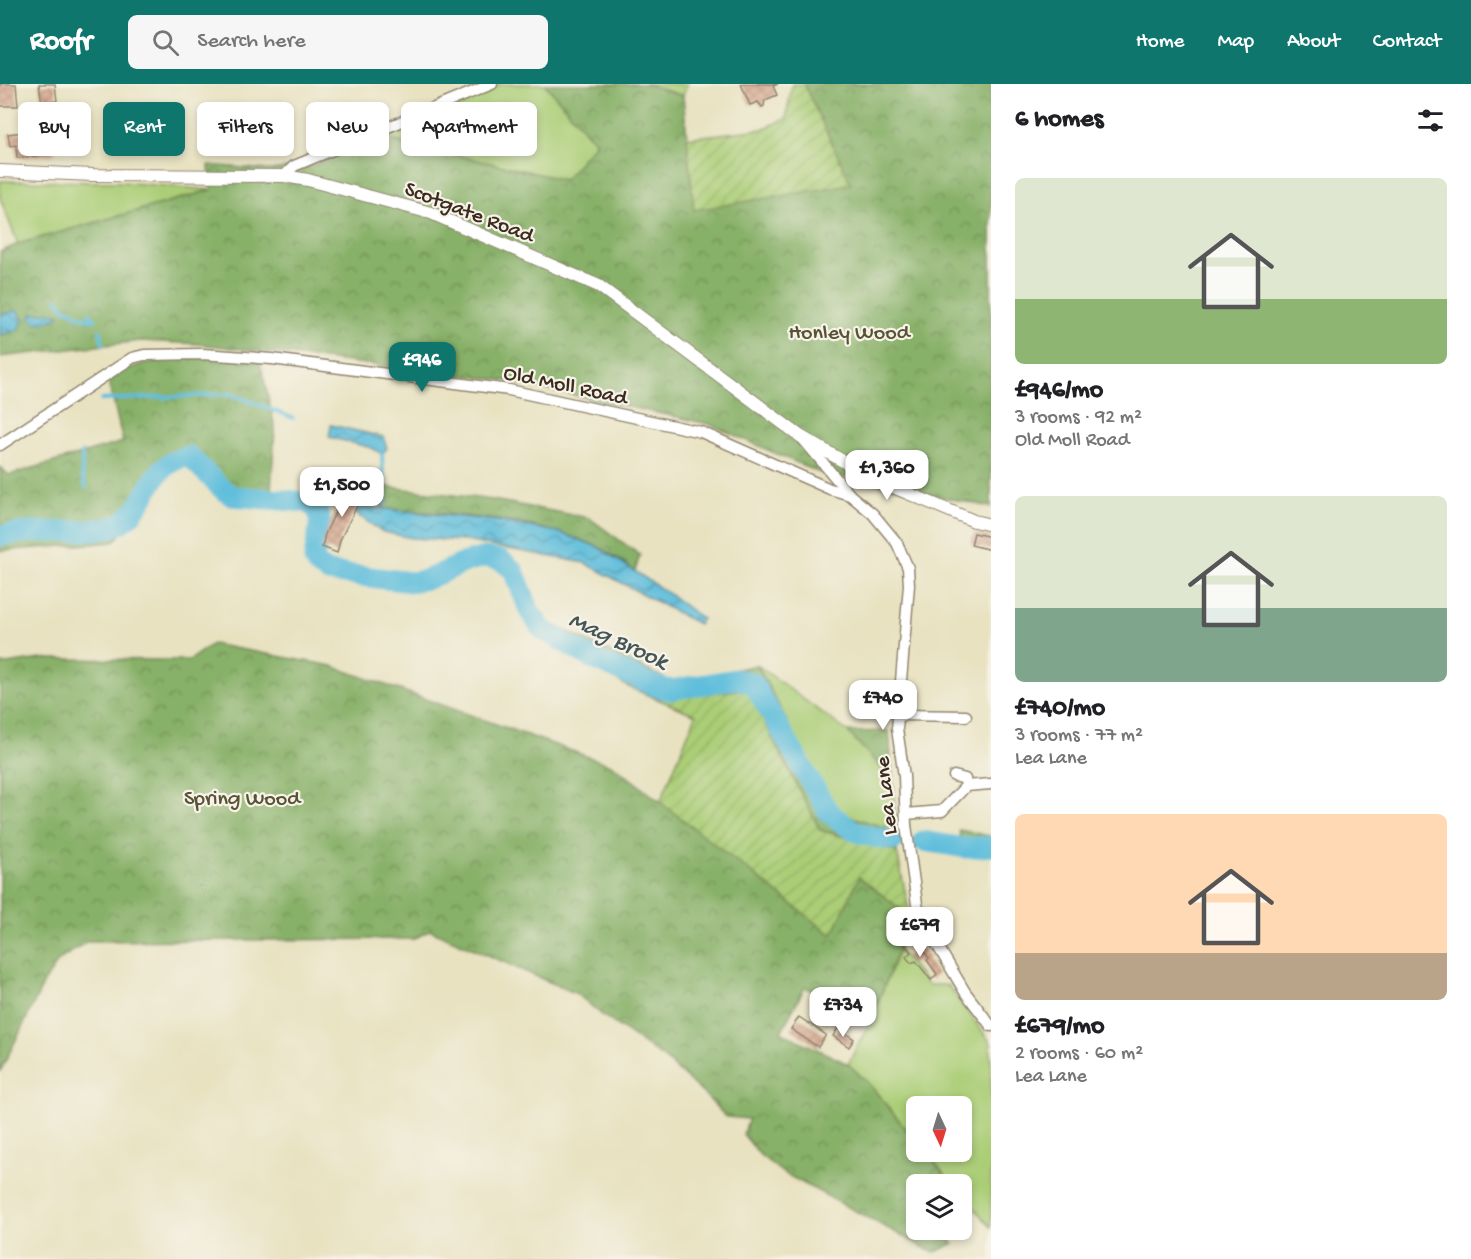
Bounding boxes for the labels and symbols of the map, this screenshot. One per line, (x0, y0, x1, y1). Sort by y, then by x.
street label: Scotgate Road (400, 177, 539, 251)
park label: Honley Wood (788, 321, 912, 347)
pin: £946 (386, 342, 458, 393)
street label: Old Moll Road (501, 361, 631, 413)
pin: £1,360 (838, 450, 936, 501)
pin: £1,500 (293, 467, 391, 518)
water label: Mag Brook (563, 607, 674, 679)
pin: £740 (847, 680, 919, 731)
street label: Lea Lane (871, 754, 905, 836)
park label: Spring Wood (184, 787, 302, 813)
pin: £679 (884, 907, 956, 958)
pin: £734 (807, 987, 879, 1038)
north arrow (906, 1096, 972, 1162)

